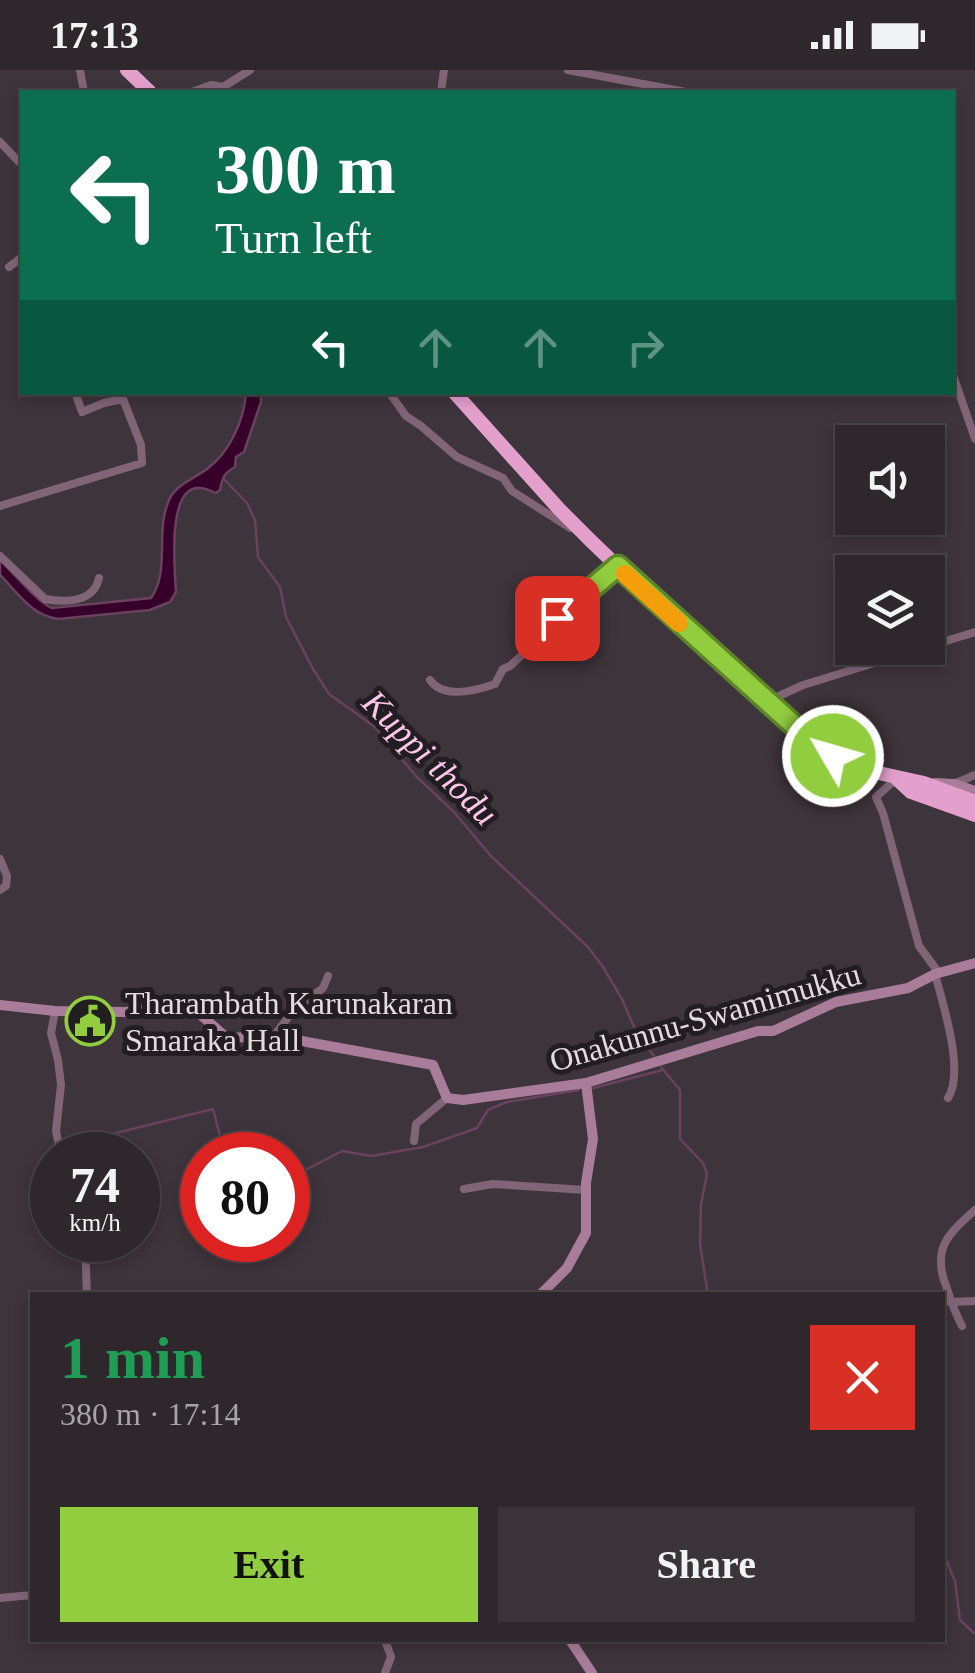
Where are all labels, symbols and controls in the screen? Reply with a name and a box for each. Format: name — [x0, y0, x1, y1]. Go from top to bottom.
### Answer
text: 17:13 — [50, 14, 139, 56]
icon: left — [50, 130, 180, 260]
text: 300 m — [215, 131, 396, 208]
text: Turn left — [215, 213, 372, 263]
icon: left — [303, 320, 358, 375]
icon: ahead — [408, 320, 463, 375]
icon: ahead — [513, 320, 568, 375]
icon: right — [618, 320, 673, 375]
map controls — [835, 425, 945, 665]
button: sound — [835, 425, 945, 535]
button: layers — [835, 555, 945, 665]
pin — [515, 576, 600, 661]
icon: arrive — [530, 591, 585, 646]
water label: Kuppi thodu — [354, 682, 505, 833]
position arrow — [781, 704, 885, 808]
street label: Onakunnu-Swamimukku — [545, 955, 865, 1079]
place label: Tharambath Karunakaran Smaraka Hall — [125, 985, 453, 1058]
public building icon: Tharambath Karunakaran Smaraka Hall — [64, 995, 116, 1047]
speed limit sign: 80 — [180, 1132, 310, 1262]
text: 74 — [70, 1157, 120, 1213]
text: km/h — [69, 1209, 121, 1236]
text: 1 min — [60, 1325, 205, 1391]
button: close — [810, 1325, 915, 1430]
text: 380 m · 17:14 — [60, 1396, 240, 1432]
button: Exit — [60, 1507, 478, 1622]
button: Share — [498, 1507, 915, 1622]

